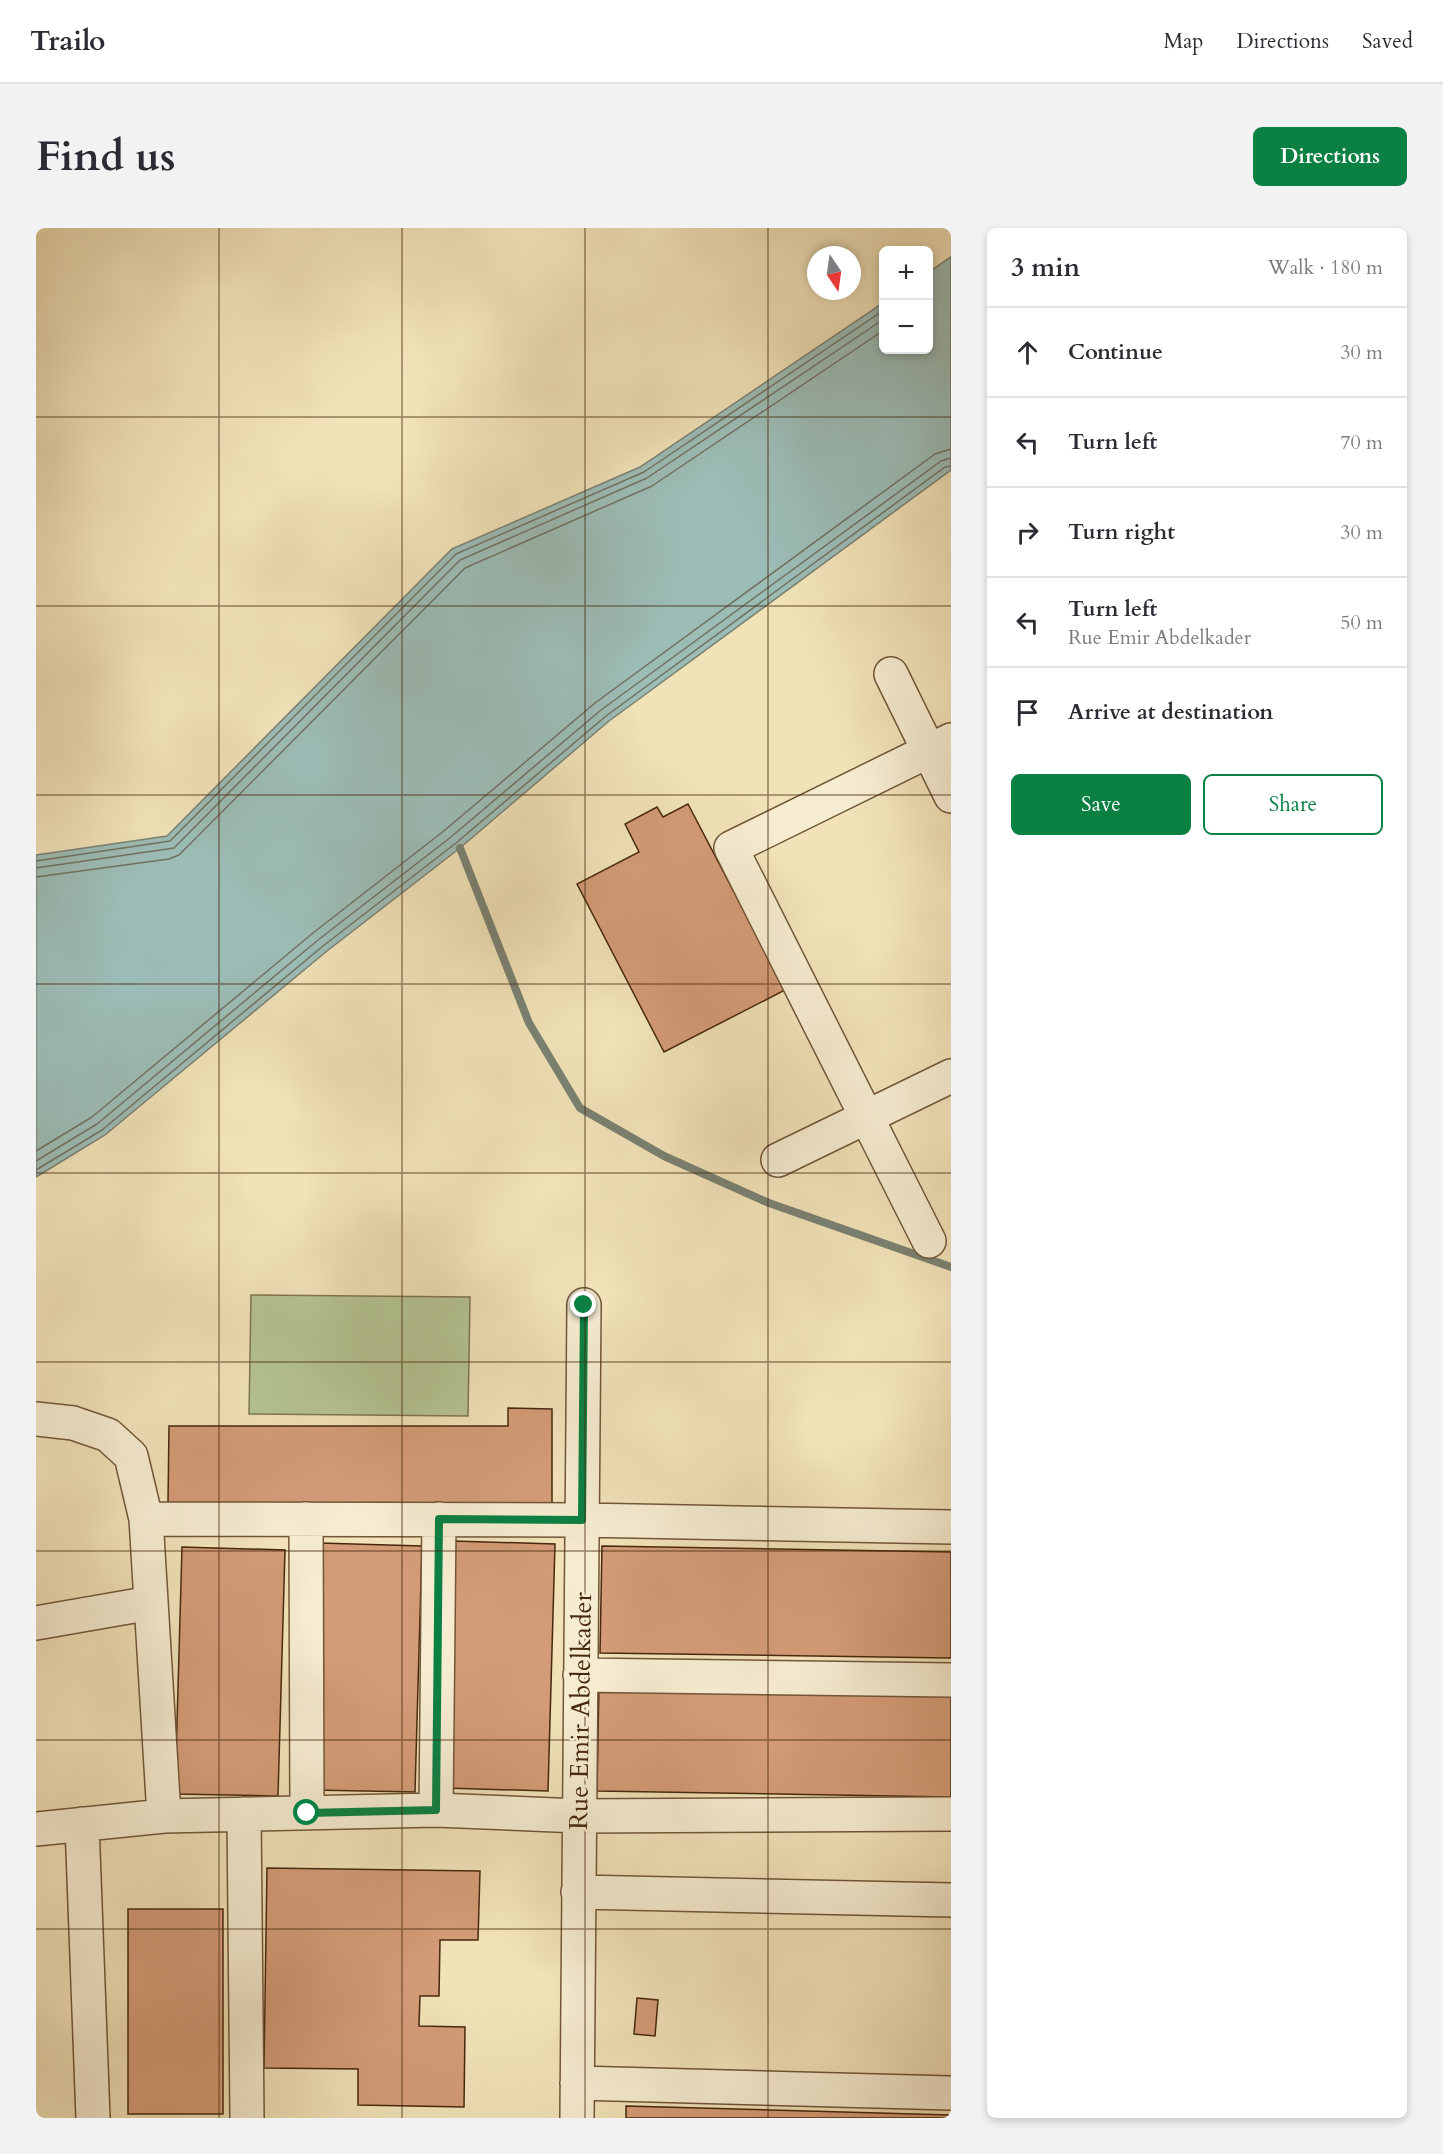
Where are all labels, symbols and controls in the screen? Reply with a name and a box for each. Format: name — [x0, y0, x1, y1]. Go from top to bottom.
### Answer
text: Trailo — [30, 22, 105, 60]
text: Map — [1163, 27, 1203, 56]
text: Directions — [1236, 27, 1329, 56]
text: Saved — [1362, 27, 1413, 56]
button: Directions — [1253, 127, 1407, 186]
text: Find us — [36, 128, 176, 185]
north arrow — [807, 246, 861, 300]
map controls — [879, 246, 933, 354]
button: + — [879, 246, 933, 300]
text: 3 min — [1011, 250, 1080, 285]
text: Walk · 180 m — [1268, 254, 1383, 281]
button: − — [879, 300, 933, 354]
icon: ahead — [1011, 336, 1044, 369]
text: Continue — [1068, 337, 1163, 367]
text: 30 m — [1340, 339, 1383, 366]
icon: left — [1011, 426, 1044, 459]
text: Turn left — [1068, 427, 1157, 457]
text: 70 m — [1340, 429, 1383, 456]
icon: right — [1011, 516, 1044, 549]
text: Turn right — [1068, 517, 1175, 547]
text: 30 m — [1340, 519, 1383, 546]
text: Turn left — [1068, 594, 1157, 624]
icon: left — [1011, 606, 1044, 639]
text: 50 m — [1340, 609, 1383, 636]
text: Rue Emir Abdelkader — [1068, 624, 1251, 651]
icon: arrive — [1011, 696, 1044, 729]
text: Arrive at destination — [1068, 697, 1273, 727]
button: Save — [1011, 774, 1191, 835]
button: Share — [1203, 774, 1383, 835]
route end — [570, 1291, 596, 1317]
street label: Rue Emir Abdelkader — [561, 1591, 600, 1830]
route start — [293, 1799, 319, 1825]

